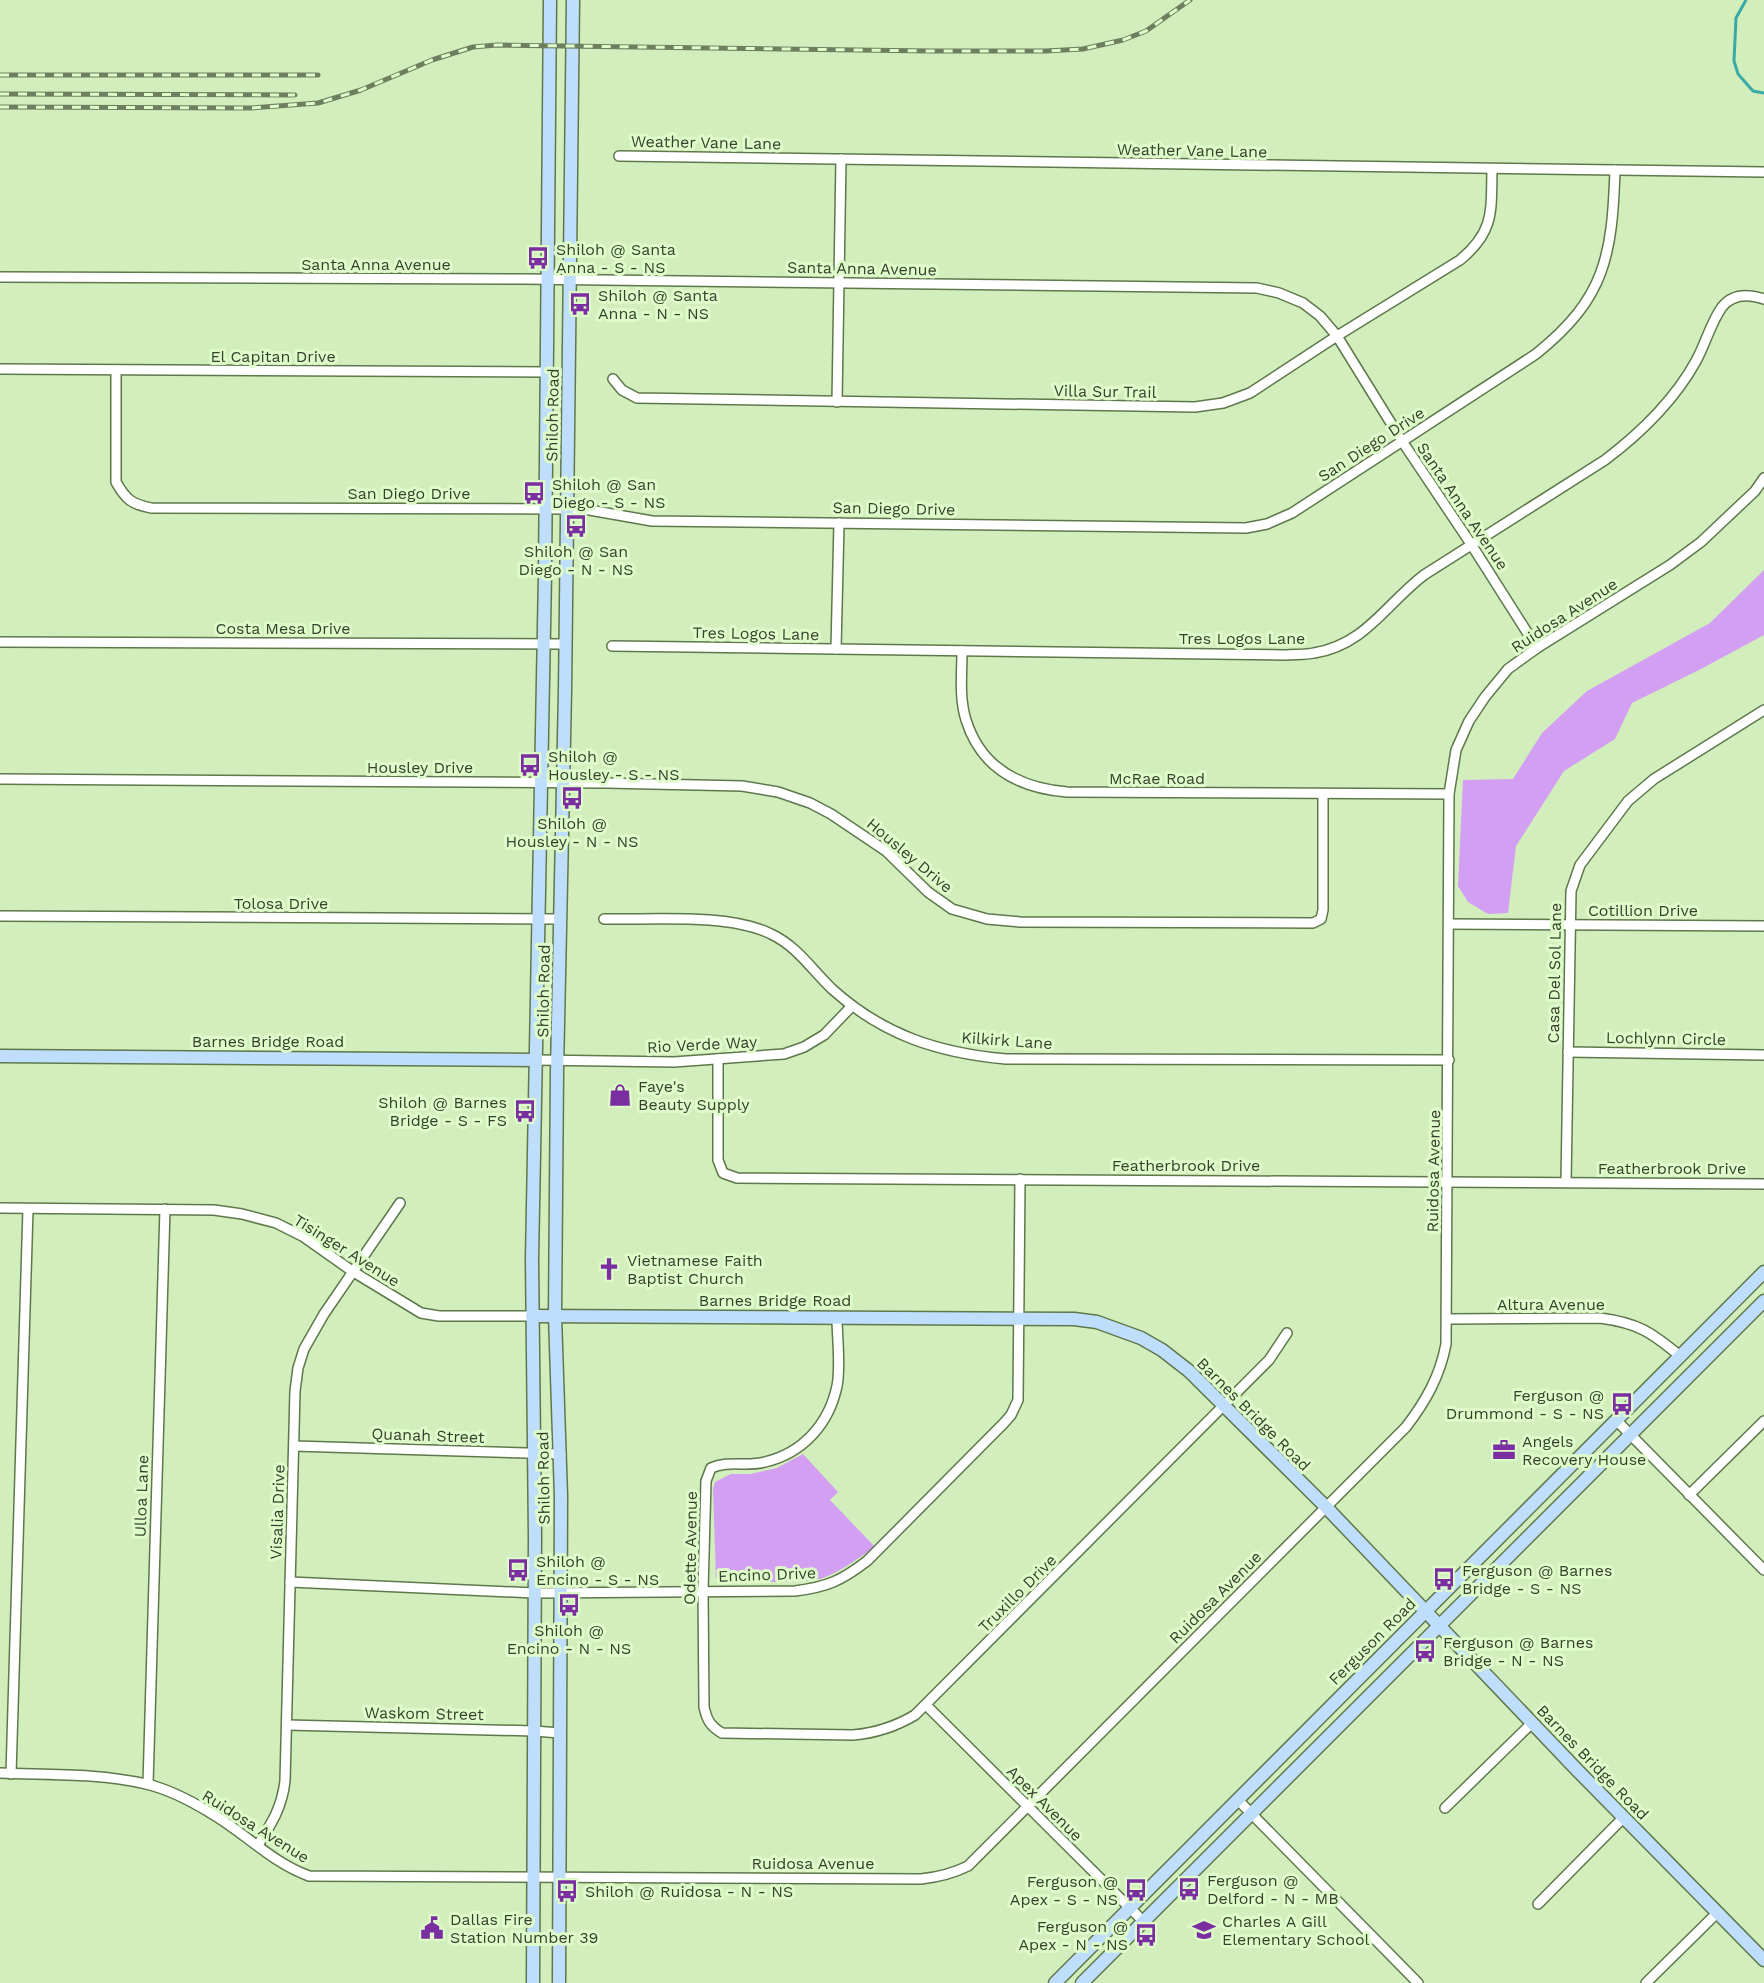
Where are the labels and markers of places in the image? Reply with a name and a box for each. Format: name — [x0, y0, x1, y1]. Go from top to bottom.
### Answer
place label: Shiloh @ Santa Anna - S - NS — [556, 240, 676, 277]
bus stop icon: Shiloh @ Santa Anna - S - NS — [525, 245, 551, 271]
place label: Shiloh @ Santa Anna - N - NS — [598, 286, 718, 323]
bus stop icon: Shiloh @ Santa Anna - N - NS — [567, 291, 593, 317]
place label: Shiloh @ San Diego - S - NS — [552, 475, 665, 512]
bus stop icon: Shiloh @ San Diego - S - NS — [521, 480, 547, 506]
bus stop icon: Shiloh @ San Diego - N - NS — [563, 513, 589, 539]
place label: Shiloh @ San Diego - N - NS — [519, 542, 633, 579]
place label: Shiloh @ Housley - S - NS — [548, 747, 680, 784]
bus stop icon: Shiloh @ Housley - S - NS — [517, 752, 543, 778]
bus stop icon: Shiloh @ Housley - N - NS — [559, 785, 585, 811]
place label: Shiloh @ Housley - N - NS — [505, 814, 639, 851]
place label: Faye's Beauty Supply — [638, 1077, 750, 1114]
shop icon: Faye's Beauty Supply — [607, 1082, 633, 1108]
place label: Shiloh @ Barnes Bridge - S - FS — [378, 1093, 507, 1130]
bus stop icon: Shiloh @ Barnes Bridge - S - FS — [512, 1098, 538, 1124]
place label: Vietnamese Faith Baptist Church — [627, 1251, 763, 1288]
church icon: Vietnamese Faith Baptist Church — [596, 1256, 622, 1282]
place label: Ferguson @ Drummond - S - NS — [1446, 1386, 1604, 1423]
bus stop icon: Ferguson @ Drummond - S - NS — [1609, 1391, 1635, 1417]
place label: Angels Recovery House — [1522, 1432, 1646, 1469]
office icon: Angels Recovery House — [1491, 1437, 1517, 1463]
place label: Shiloh @ Encino - S - NS — [536, 1552, 659, 1589]
bus stop icon: Shiloh @ Encino - S - NS — [505, 1557, 531, 1583]
place label: Ferguson @ Barnes Bridge - S - NS — [1462, 1561, 1612, 1598]
bus stop icon: Ferguson @ Barnes Bridge - S - NS — [1431, 1566, 1457, 1592]
bus stop icon: Shiloh @ Encino - N - NS — [556, 1592, 582, 1618]
place label: Shiloh @ Encino - N - NS — [507, 1621, 631, 1658]
place label: Ferguson @ Barnes Bridge - N - NS — [1443, 1633, 1593, 1670]
bus stop icon: Ferguson @ Barnes Bridge - N - NS — [1412, 1638, 1438, 1664]
place label: Ferguson @ Delford - N - MB — [1207, 1871, 1339, 1908]
place label: Ferguson @ Apex - S - NS — [1010, 1872, 1118, 1909]
bus stop icon: Ferguson @ Delford - N - MB — [1176, 1876, 1202, 1902]
bus stop icon: Ferguson @ Apex - S - NS — [1123, 1877, 1149, 1903]
bus stop icon: Shiloh @ Ruidosa - N - NS — [554, 1878, 580, 1904]
place label: Shiloh @ Ruidosa - N - NS — [585, 1882, 793, 1901]
place label: Dallas Fire Station Number 39 — [450, 1910, 598, 1947]
place label: Charles A Gill Elementary School — [1222, 1912, 1370, 1949]
public building icon: Dallas Fire Station Number 39 — [419, 1915, 445, 1941]
place label: Ferguson @ Apex - N - NS — [1018, 1917, 1128, 1954]
school or university icon: Charles A Gill Elementary School — [1191, 1917, 1217, 1943]
bus stop icon: Ferguson @ Apex - N - NS — [1133, 1922, 1159, 1948]

